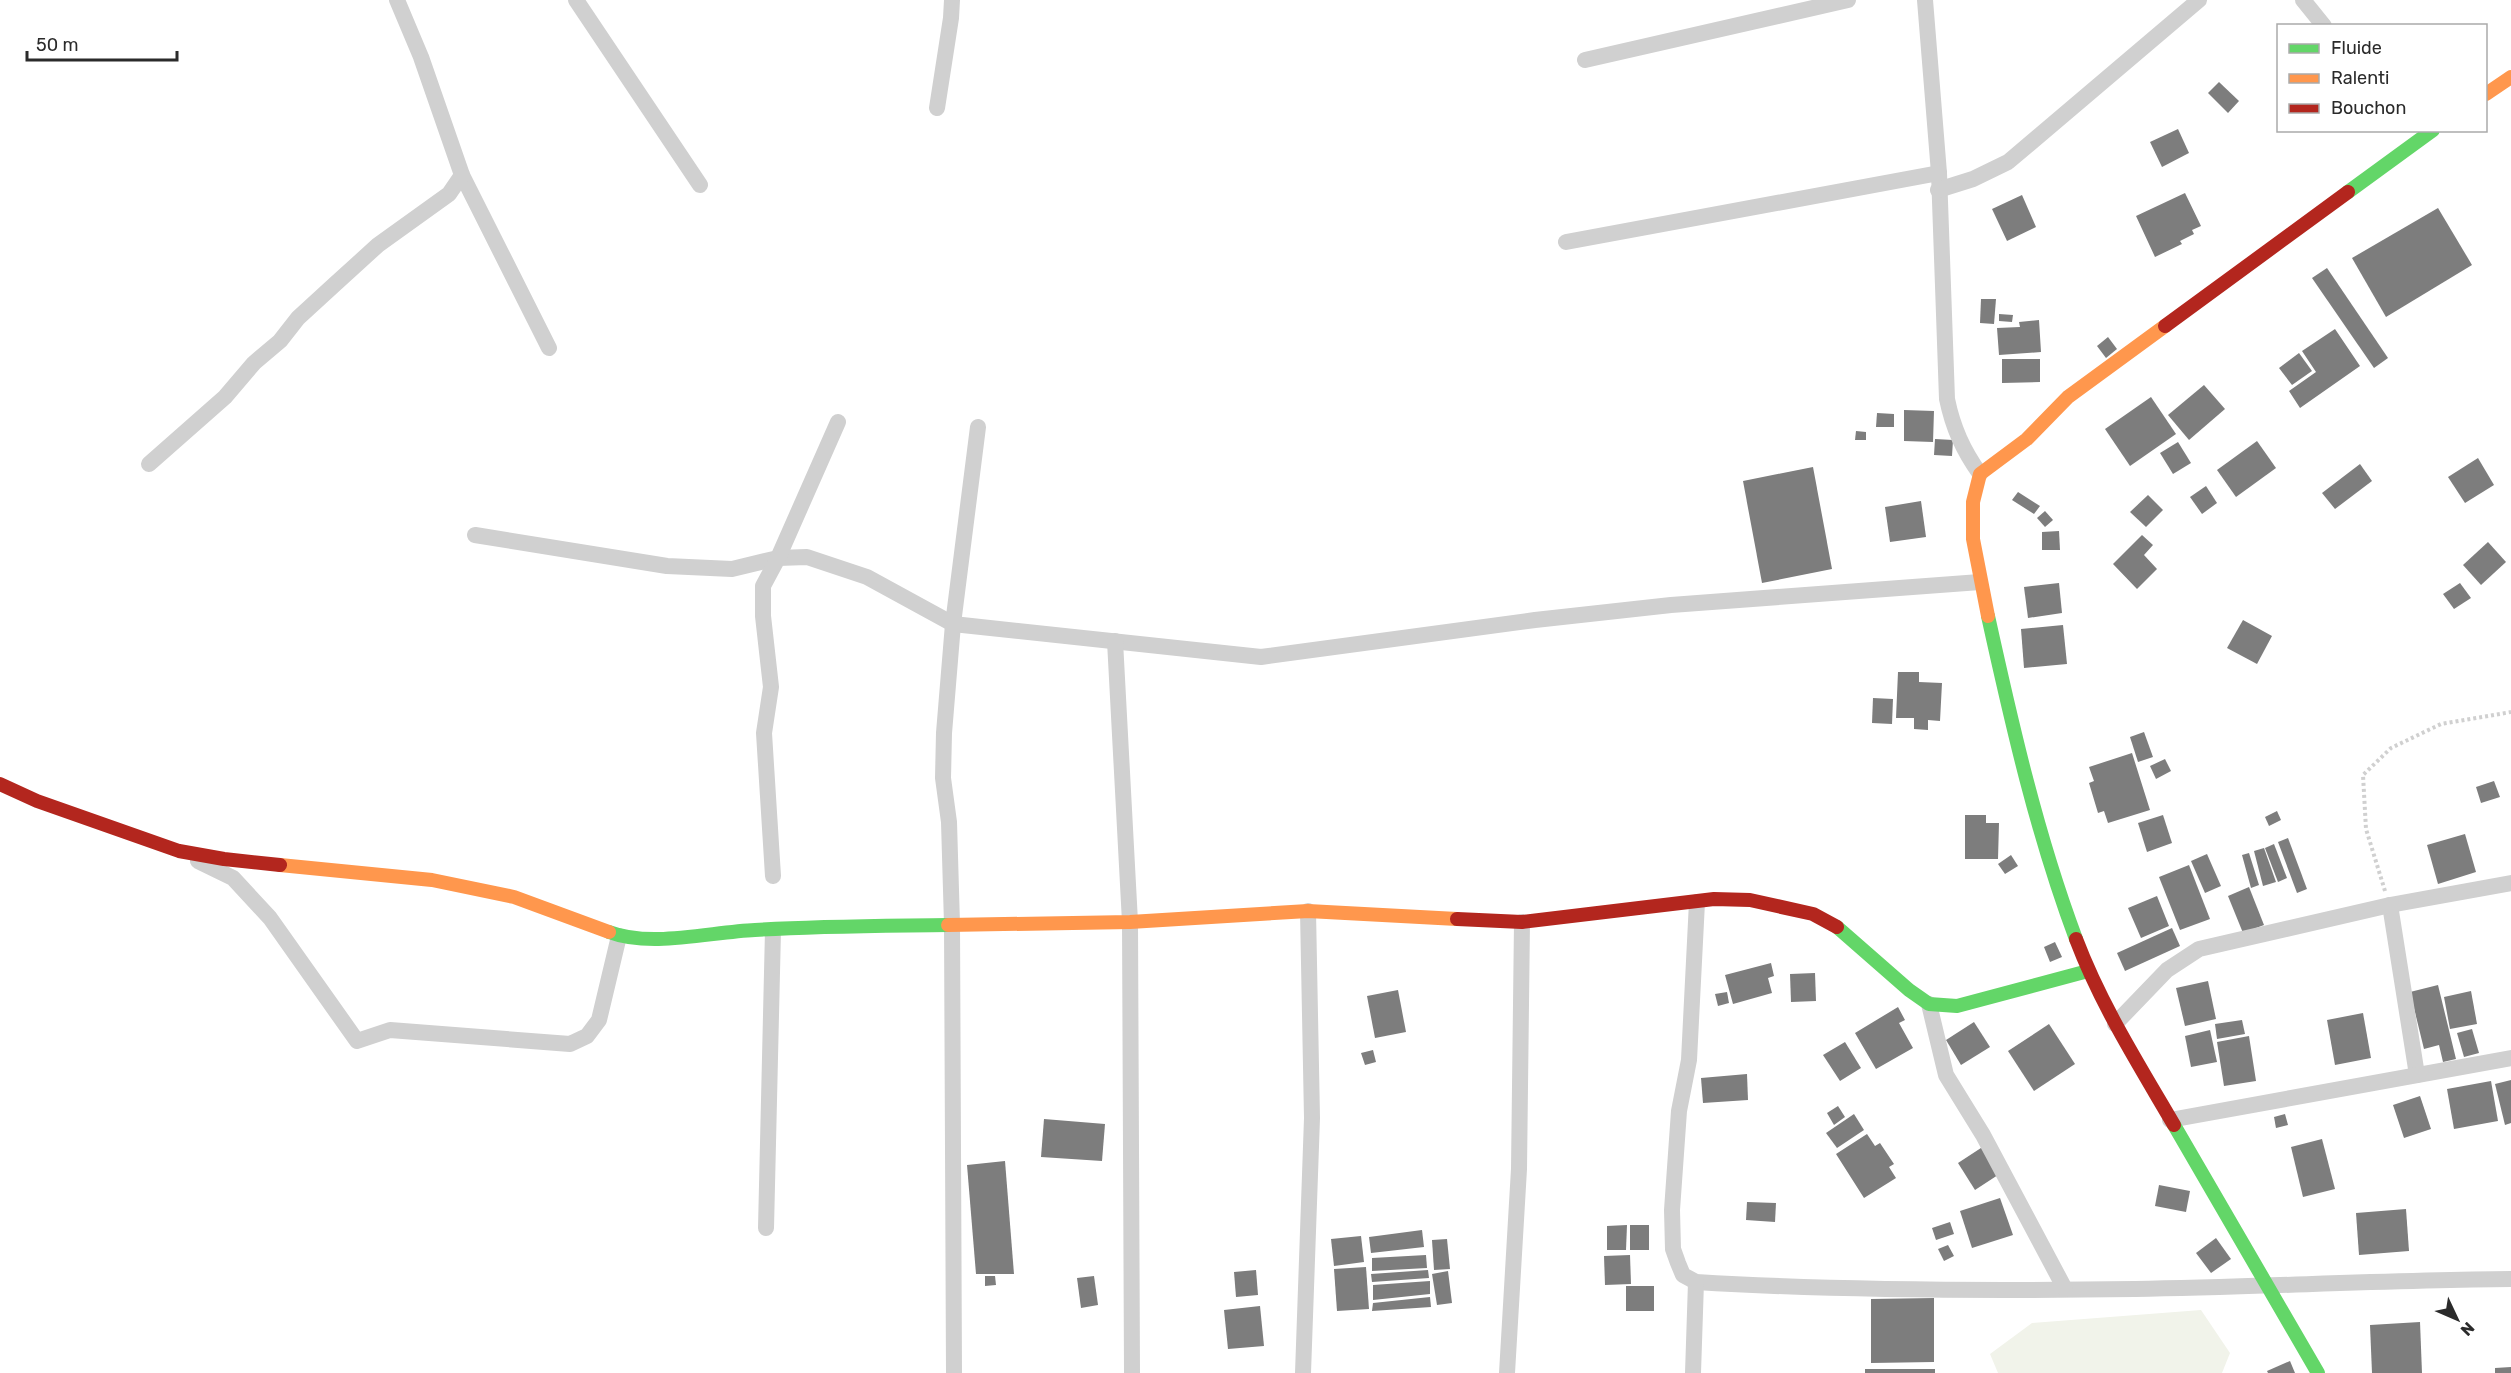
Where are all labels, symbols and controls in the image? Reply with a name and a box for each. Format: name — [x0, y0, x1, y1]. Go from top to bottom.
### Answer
scale bar — [27, 24, 177, 62]
legend — [2277, 24, 2487, 132]
text: 50 m — [36, 34, 79, 56]
text: Fluide — [2331, 37, 2382, 59]
text: Ralenti — [2331, 67, 2389, 89]
text: Bouchon — [2331, 97, 2406, 119]
north arrow — [2427, 1289, 2487, 1349]
text: N — [2457, 1318, 2478, 1340]

